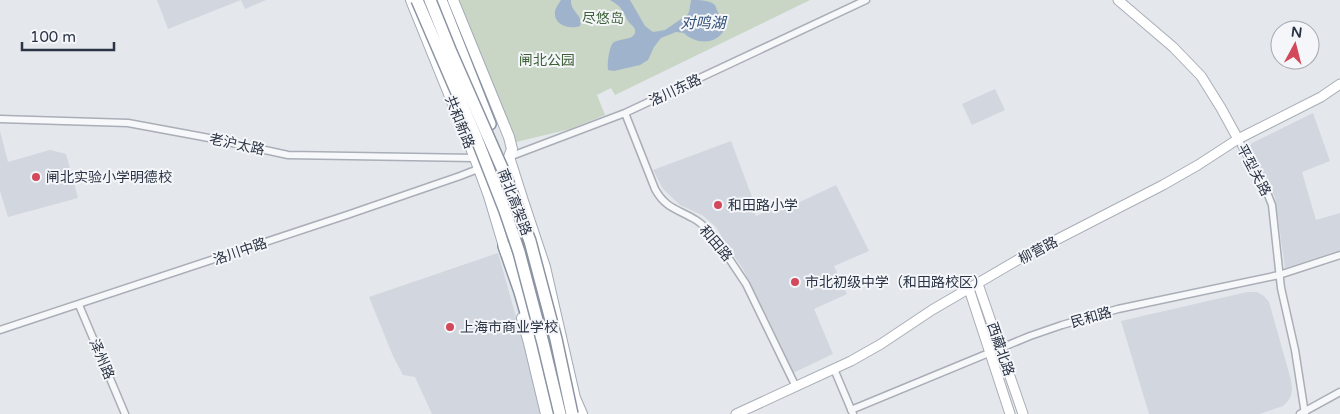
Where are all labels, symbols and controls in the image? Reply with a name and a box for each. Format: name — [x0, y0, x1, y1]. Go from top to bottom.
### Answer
park label: 尽悠岛 — [582, 10, 624, 27]
water label: 对鸣湖 — [680, 14, 727, 32]
scale bar — [22, 20, 115, 52]
north arrow — [1270, 20, 1320, 70]
text: N — [1290, 23, 1303, 42]
text: 100 m — [30, 28, 76, 46]
park label: 闸北公园 — [519, 52, 575, 69]
street label: 洛川东路 — [646, 71, 704, 110]
street label: 共和新路 — [441, 93, 478, 151]
street label: 老沪太路 — [208, 130, 266, 159]
street label: 平型关路 — [1233, 142, 1274, 199]
street label: 南北高架路 — [494, 166, 535, 238]
place label: 闸北实验小学明德校 — [46, 169, 172, 186]
marker: 闸北实验小学明德校 — [30, 171, 42, 183]
place label: 和田路小学 — [728, 197, 798, 214]
marker: 和田路小学 — [712, 199, 724, 211]
street label: 和田路 — [696, 222, 736, 265]
street label: 柳营路 — [1016, 233, 1061, 268]
street label: 洛川中路 — [211, 234, 269, 269]
place label: 市北初级中学（和田路校区） — [805, 274, 987, 291]
marker: 市北初级中学（和田路校区） — [789, 276, 801, 288]
street label: 民和路 — [1069, 304, 1114, 331]
place label: 上海市商业学校 — [460, 319, 558, 336]
street label: 西藏北路 — [983, 320, 1018, 378]
marker: 上海市商业学校 — [444, 321, 456, 333]
street label: 泽州路 — [86, 337, 118, 382]

